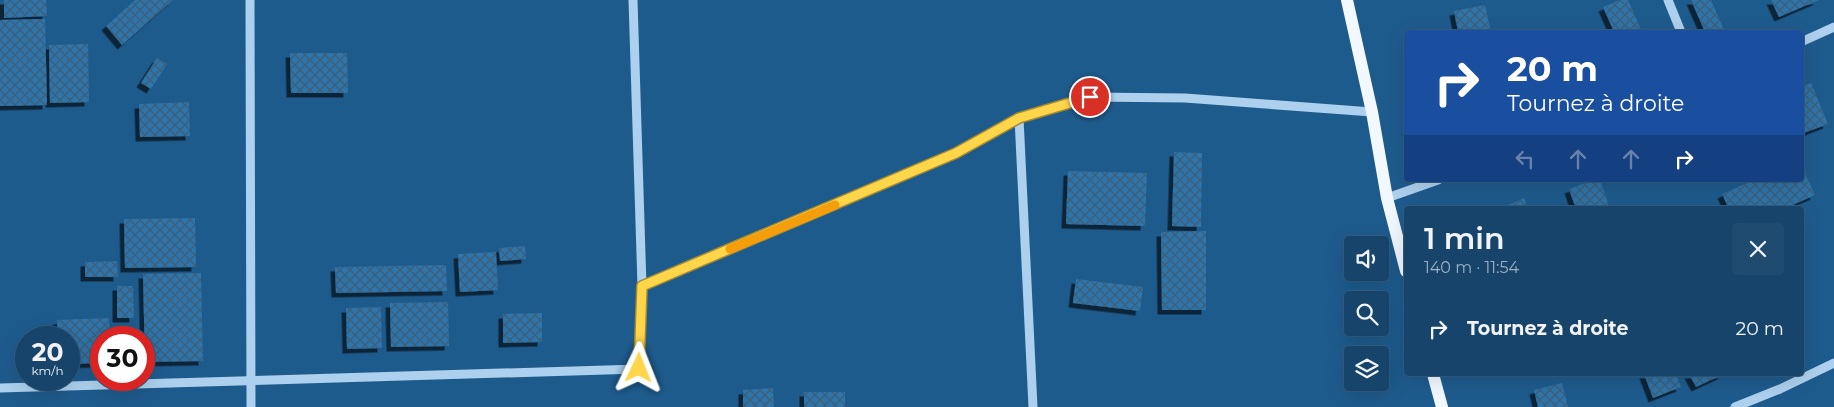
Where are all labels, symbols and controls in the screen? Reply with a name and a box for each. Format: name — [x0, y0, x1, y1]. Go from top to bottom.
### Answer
text: 20 m — [1507, 47, 1598, 90]
icon: right — [1424, 50, 1489, 115]
pin — [1069, 76, 1111, 118]
icon: arrive — [1076, 83, 1104, 111]
text: Tournez à droite — [1507, 90, 1684, 117]
icon: left — [1511, 145, 1539, 173]
icon: ahead — [1564, 145, 1592, 173]
icon: ahead — [1617, 145, 1645, 173]
icon: right — [1670, 145, 1698, 173]
text: 1 min — [1424, 220, 1505, 257]
button: close — [1732, 223, 1784, 275]
map controls — [1344, 236, 1389, 391]
button: sound — [1344, 236, 1389, 281]
text: 140 m · 11:54 — [1424, 258, 1519, 277]
button: search — [1344, 291, 1389, 336]
icon: right — [1424, 315, 1452, 343]
text: Tournez à droite — [1467, 317, 1628, 340]
text: 20 m — [1736, 317, 1784, 340]
speed limit sign: 30 — [90, 326, 155, 391]
text: 20 — [32, 337, 63, 367]
position arrow — [612, 341, 664, 393]
button: layers — [1344, 346, 1389, 391]
text: km/h — [31, 363, 64, 378]

